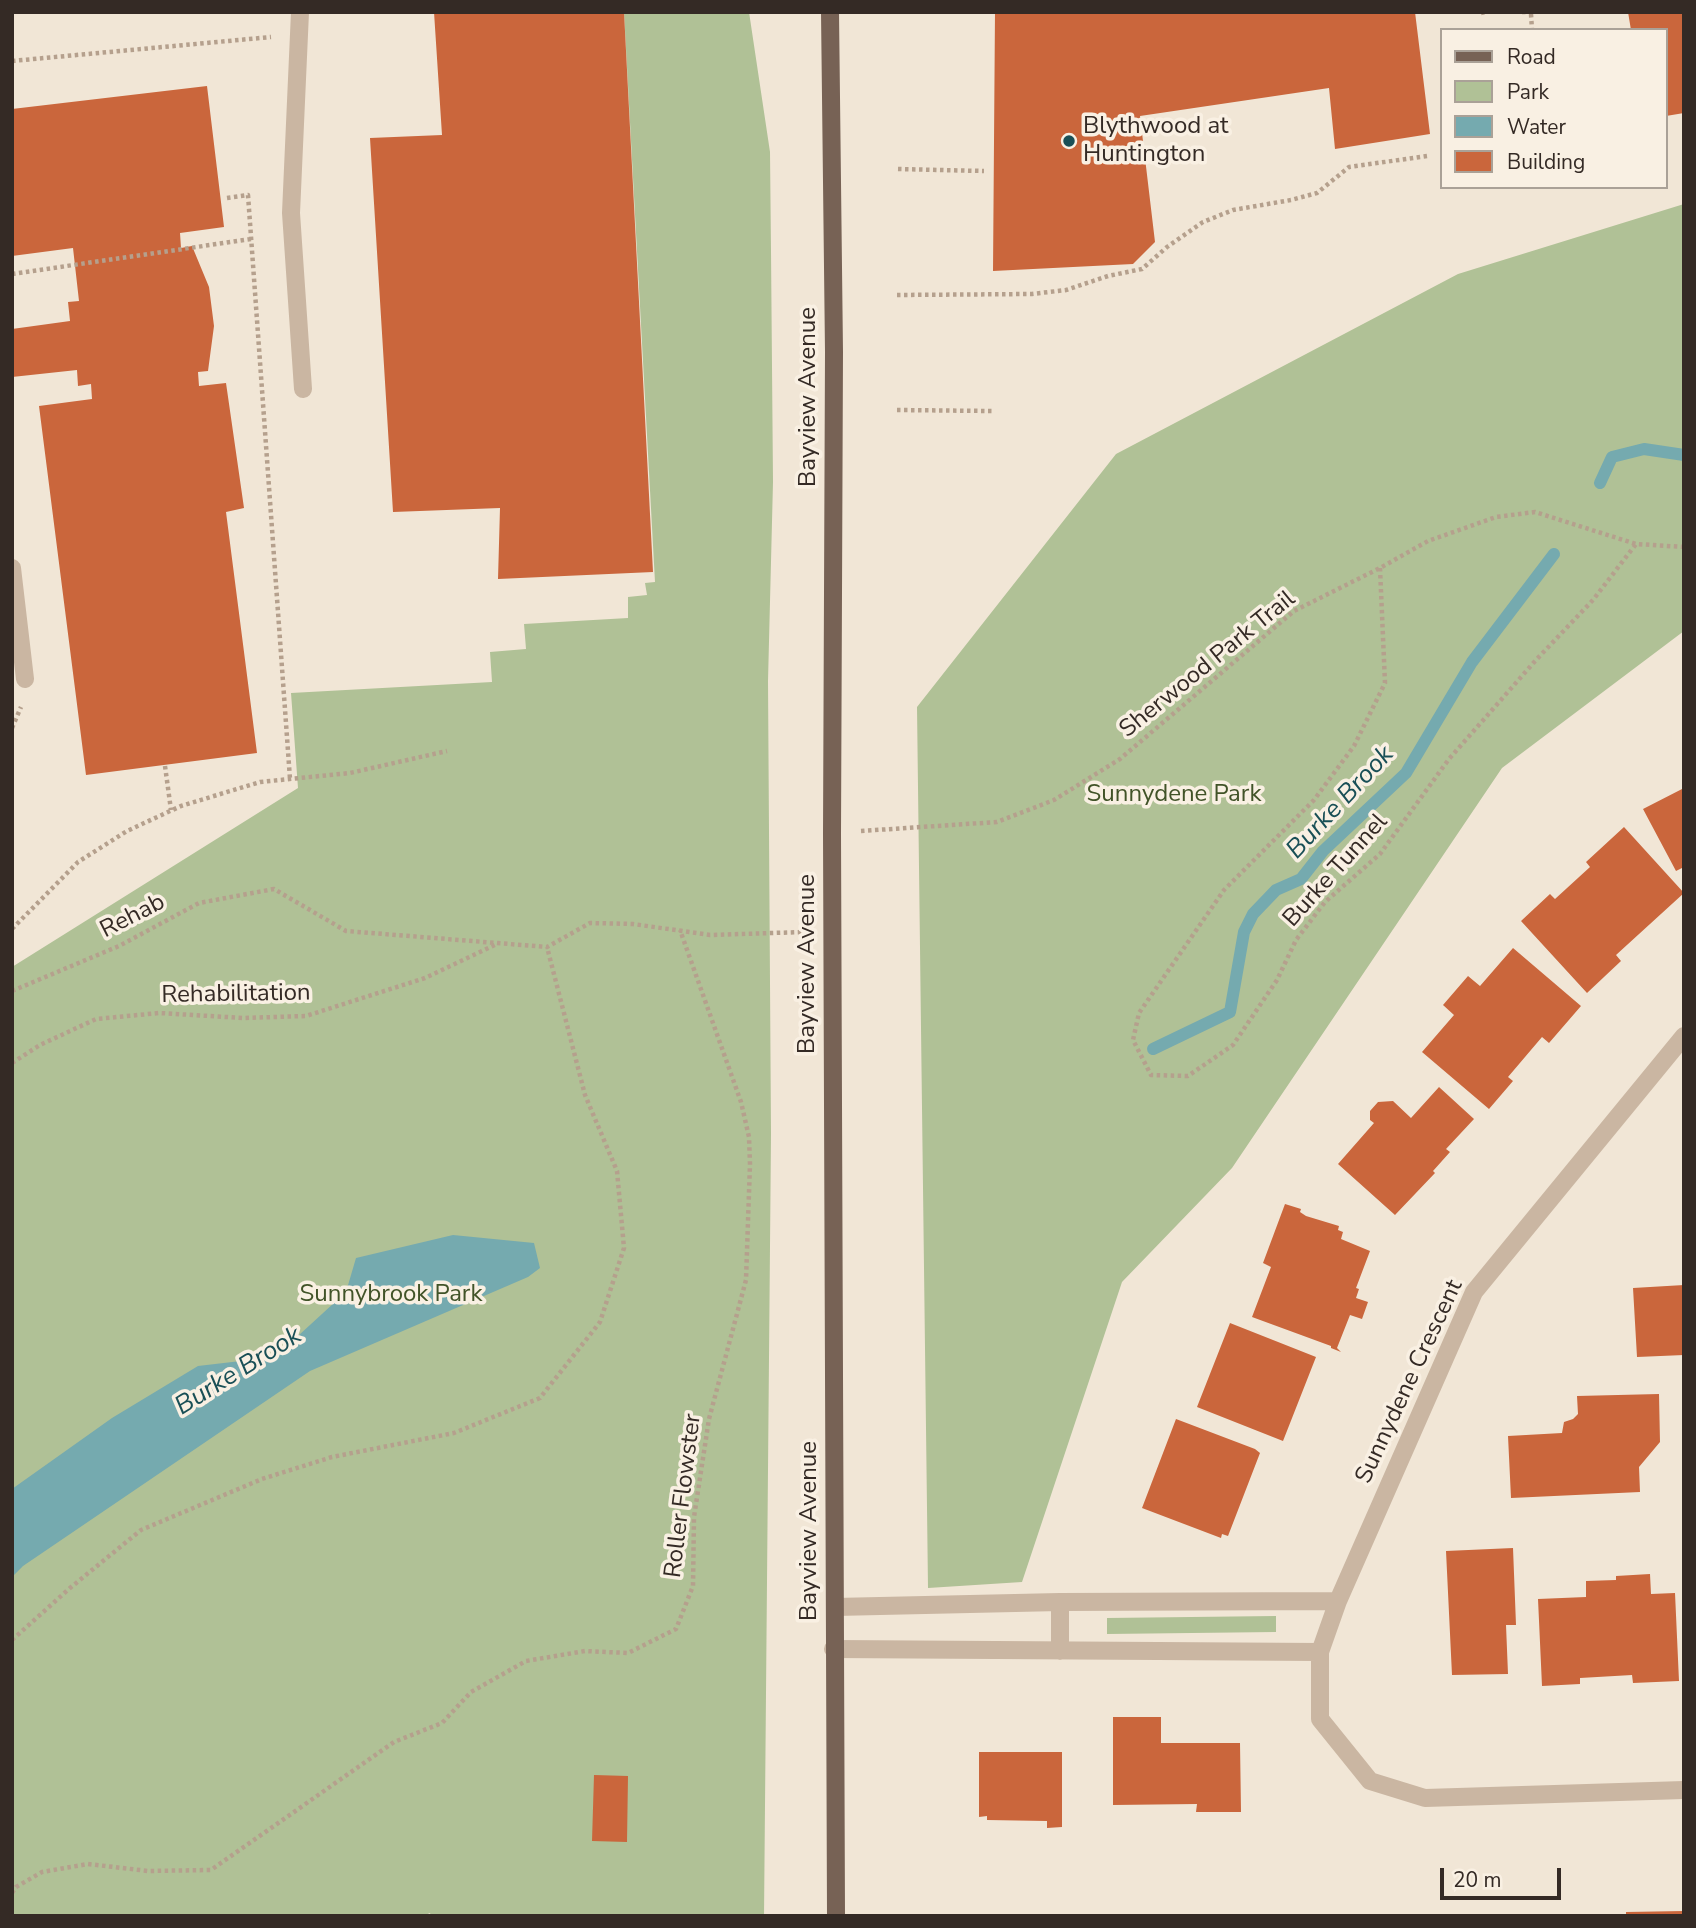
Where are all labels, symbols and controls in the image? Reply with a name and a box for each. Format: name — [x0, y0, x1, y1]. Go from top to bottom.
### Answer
legend — [1440, 28, 1668, 189]
text: Road — [1507, 43, 1556, 71]
text: Park — [1507, 78, 1549, 106]
place label: Blythwood at Huntington — [1083, 113, 1229, 169]
text: Water — [1507, 113, 1566, 141]
marker: Blythwood at Huntington — [1061, 133, 1077, 149]
text: Building — [1507, 148, 1585, 176]
street label: Bayview Avenue — [795, 307, 823, 487]
street label: Sherwood Park Trail — [1114, 585, 1302, 745]
water label: Burke Brook — [1281, 740, 1401, 866]
park label: Sunnydene Park — [1087, 781, 1261, 809]
street label: Burke Tunnel — [1278, 809, 1394, 933]
street label: Bayview Avenue — [794, 874, 822, 1054]
street label: Rehab — [96, 889, 170, 945]
street label: Rehabilitation — [161, 979, 311, 1011]
street label: Sunnydene Crescent — [1350, 1276, 1470, 1488]
park label: Sunnybrook Park — [300, 1281, 482, 1309]
water label: Burke Brook — [170, 1321, 308, 1423]
street label: Roller Flowster — [660, 1412, 708, 1580]
street label: Bayview Avenue — [796, 1441, 824, 1621]
scale bar — [1444, 1854, 1565, 1898]
text: 20 m — [1453, 1866, 1502, 1894]

